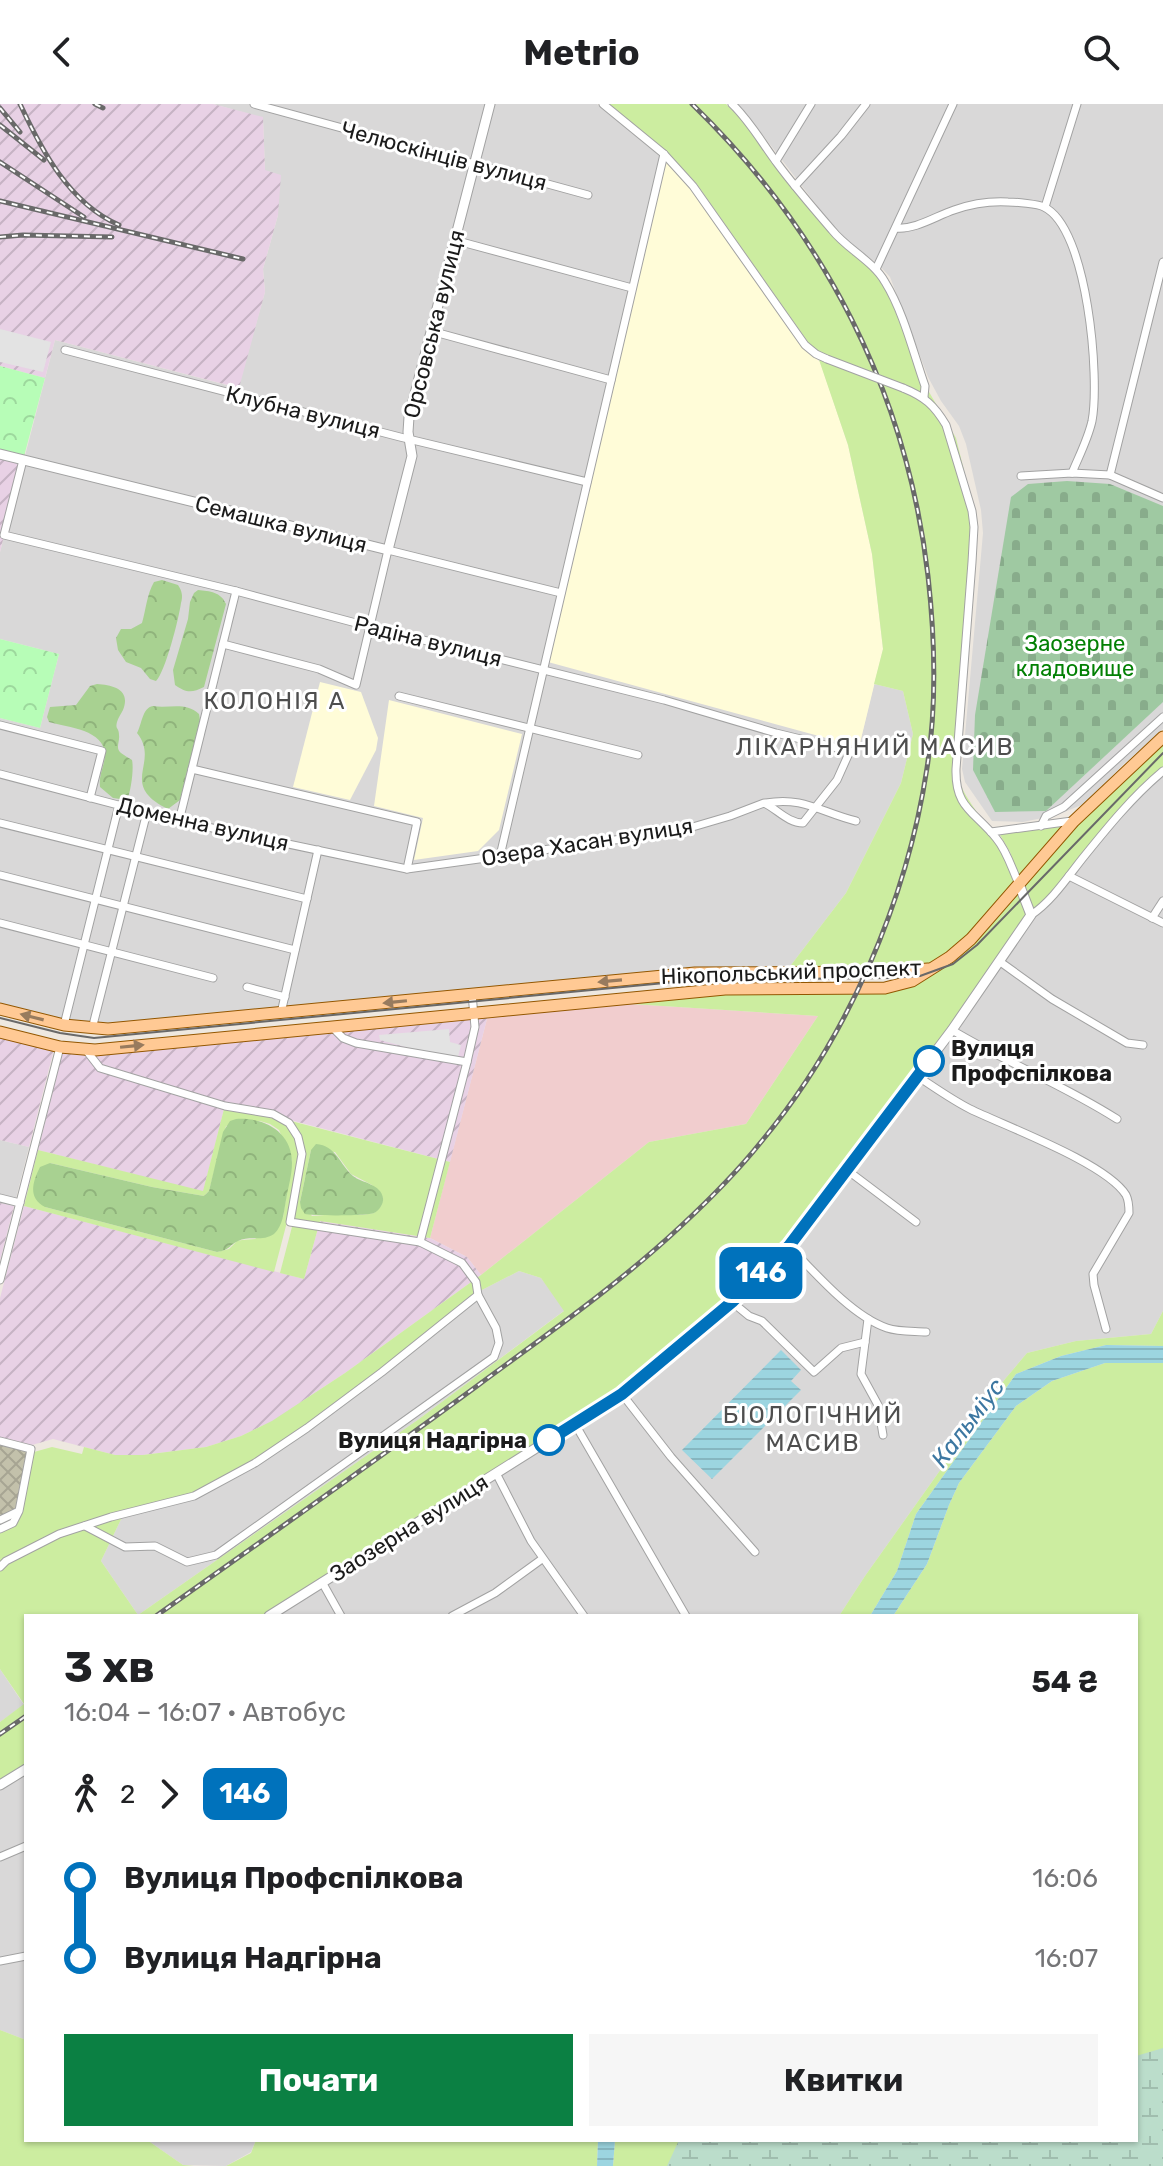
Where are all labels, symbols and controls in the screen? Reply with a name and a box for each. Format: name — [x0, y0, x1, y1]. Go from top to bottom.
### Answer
icon: back — [40, 30, 84, 74]
icon: search — [1079, 30, 1123, 74]
text: Metrio — [523, 31, 640, 74]
street label: Челюскінців вулиця — [338, 116, 550, 196]
street label: Орсовська вулиця — [398, 227, 470, 421]
street label: Клубна вулиця — [223, 380, 383, 444]
street label: Семашка вулиця — [192, 490, 370, 558]
street label: Радіна вулиця — [351, 610, 505, 672]
park label: Заозерне кладовище — [1016, 630, 1134, 682]
district label: КОЛОНІЯ А — [203, 687, 347, 715]
district label: ЛІКАРНЯНИЙ МАСИВ — [736, 733, 1014, 761]
street label: Доменна вулиця — [115, 791, 291, 857]
street label: Озера Хасан вулиця — [479, 812, 695, 872]
street label: Нікопольський проспект — [660, 954, 922, 990]
one-way arrow — [597, 974, 622, 987]
one-way arrow — [382, 995, 407, 1008]
one-way arrow — [19, 1011, 44, 1023]
place label: Вулиця Профспілкова — [951, 1035, 1112, 1087]
one-way arrow — [120, 1040, 145, 1053]
marker: Вулиця Профспілкова — [914, 1046, 944, 1076]
line badge: 146 — [715, 1247, 807, 1299]
text: 146 — [735, 1256, 787, 1289]
water label: Кальміус — [926, 1373, 1010, 1473]
district label: БІОЛОГІЧНИЙ МАСИВ — [723, 1401, 903, 1457]
marker: Вулиця Надгірна — [534, 1425, 564, 1455]
place label: Вулиця Надгірна — [338, 1427, 527, 1454]
street label: Заозерна вулиця — [325, 1468, 493, 1588]
text: 3 хв — [64, 1641, 155, 1693]
text: 54 ₴ — [1031, 1664, 1098, 1700]
text: 16:04 – 16:07 · Автобус — [64, 1697, 346, 1728]
icon: walk — [64, 1772, 108, 1816]
icon: forward — [147, 1772, 191, 1816]
text: 146 — [219, 1777, 271, 1810]
text: 2 — [120, 1779, 135, 1810]
text: Вулиця Профспілкова — [124, 1860, 463, 1896]
text: 16:06 — [1032, 1863, 1098, 1894]
text: Вулиця Надгірна — [124, 1940, 382, 1976]
text: 16:07 — [1035, 1943, 1098, 1974]
button: Почати — [64, 2034, 573, 2126]
button: Квитки — [589, 2034, 1098, 2126]

